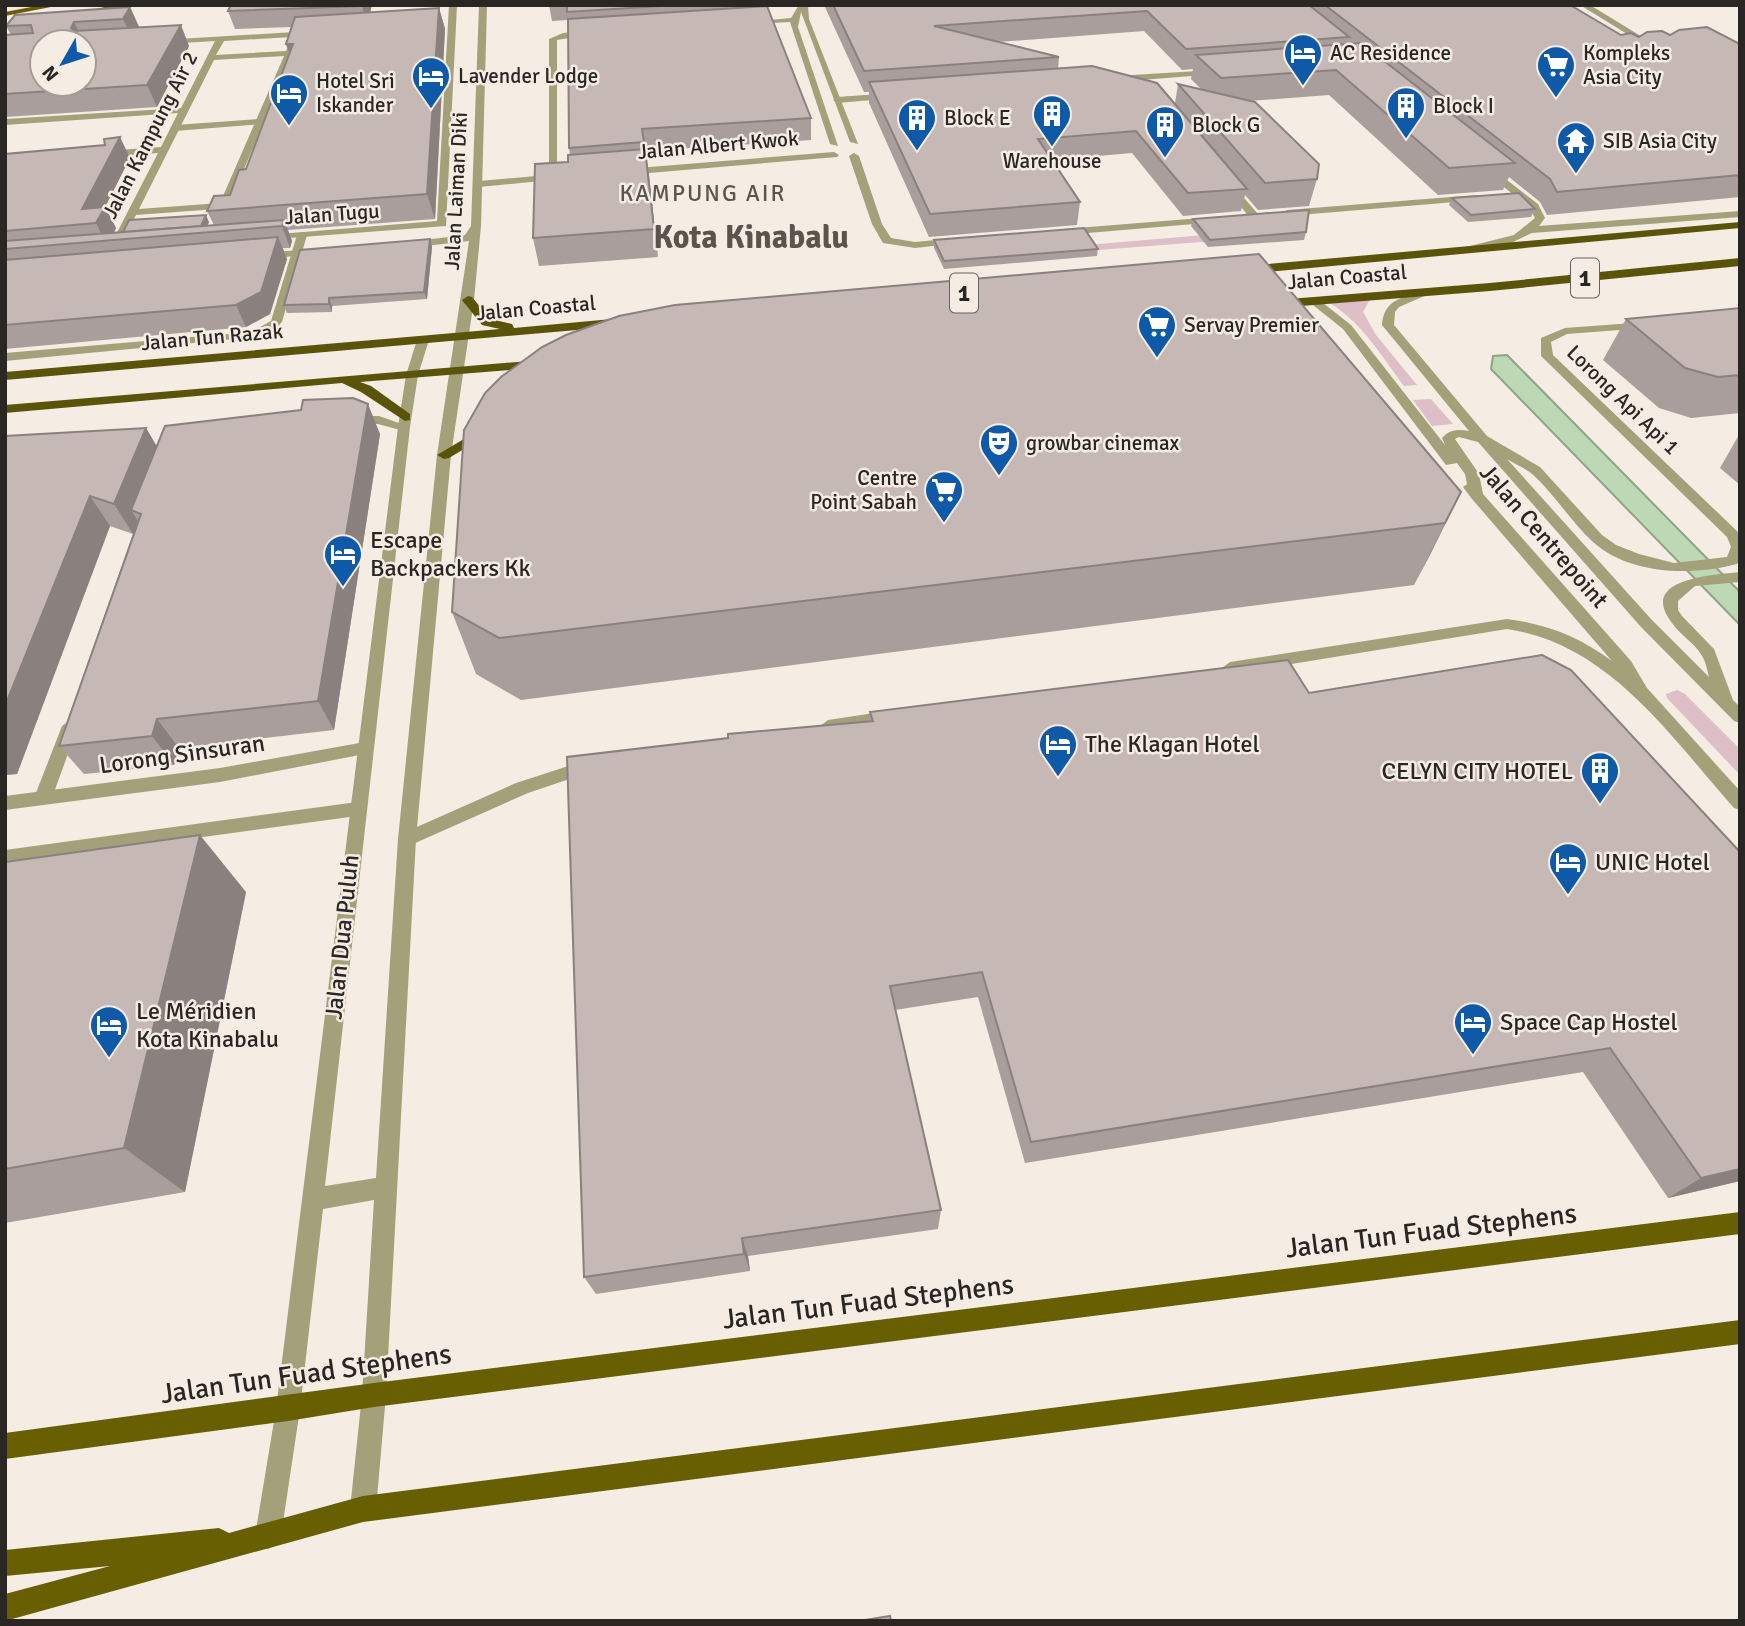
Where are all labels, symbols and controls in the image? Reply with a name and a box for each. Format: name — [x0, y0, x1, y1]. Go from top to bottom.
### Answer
north arrow — [28, 28, 98, 98]
hotel icon: AC Residence — [1282, 32, 1324, 87]
place label: AC Residence — [1330, 40, 1451, 66]
place label: Kompleks Asia City — [1583, 40, 1670, 90]
supermarket icon: Kompleks Asia City — [1535, 44, 1577, 99]
street label: Jalan Kampung Air 2 — [97, 47, 203, 223]
hotel icon: Lavender Lodge — [410, 55, 452, 110]
text: N — [37, 60, 64, 86]
place label: Lavender Lodge — [458, 63, 598, 89]
place label: Hotel Sri Iskander — [316, 68, 395, 118]
hotel icon: Hotel Sri Iskander — [268, 72, 310, 127]
building icon: Block I — [1385, 85, 1427, 140]
building icon: Warehouse — [1031, 93, 1073, 148]
place label: Block I — [1433, 93, 1494, 119]
building icon: Block E — [896, 97, 938, 152]
building icon: Block G — [1144, 104, 1186, 159]
place label: Block E — [944, 105, 1011, 131]
street label: Jalan Laiman Diki — [439, 111, 473, 271]
place label: Block G — [1192, 112, 1260, 138]
temple icon: SIB Asia City — [1555, 120, 1597, 175]
street label: Jalan Albert Kwok — [637, 125, 800, 165]
place label: SIB Asia City — [1603, 128, 1717, 154]
place label: Warehouse — [1002, 148, 1102, 174]
district label: KAMPUNG AIR — [620, 179, 786, 208]
street label: Jalan Tugu — [284, 198, 380, 230]
district label: Kota Kinabalu — [653, 218, 849, 257]
road number: 1 — [1571, 258, 1599, 298]
street label: Jalan Coastal — [1286, 259, 1408, 295]
road number: 1 — [950, 274, 978, 312]
street label: Jalan Coastal — [475, 290, 597, 326]
supermarket icon: Servay Premier — [1136, 304, 1178, 359]
place label: Servay Premier — [1184, 312, 1319, 338]
street label: Jalan Tun Razak — [140, 318, 284, 356]
street label: Lorong Api Api 1 — [1561, 340, 1685, 460]
theatre icon: growbar cinemax — [978, 422, 1020, 477]
place label: growbar cinemax — [1026, 430, 1180, 456]
street label: Jalan Centrepoint — [1473, 458, 1615, 614]
place label: Centre Point Sabah — [810, 465, 917, 515]
supermarket icon: Centre Point Sabah — [923, 469, 965, 524]
place label: Escape Backpackers Kk — [370, 525, 531, 583]
hotel icon: Escape Backpackers Kk — [322, 533, 364, 588]
hotel icon: The Klagan Hotel — [1037, 723, 1079, 778]
street label: Lorong Sinsuran — [97, 728, 267, 780]
place label: The Klagan Hotel — [1085, 729, 1260, 759]
building icon: CELYN CITY HOTEL — [1579, 750, 1621, 805]
place label: CELYN CITY HOTEL — [1381, 756, 1573, 786]
hotel icon: UNIC Hotel — [1547, 841, 1589, 896]
place label: UNIC Hotel — [1595, 847, 1710, 877]
street label: Jalan Dua Puluh — [318, 853, 366, 1021]
place label: Le Méridien Kota Kinabalu — [136, 996, 279, 1054]
hotel icon: Space Cap Hostel — [1452, 1001, 1494, 1056]
hotel icon: Le Méridien Kota Kinabalu — [88, 1004, 130, 1059]
place label: Space Cap Hostel — [1500, 1007, 1678, 1037]
street label: Jalan Tun Fuad Stephens — [1283, 1196, 1579, 1266]
street label: Jalan Tun Fuad Stephens — [720, 1267, 1016, 1337]
street label: Jalan Tun Fuad Stephens — [158, 1337, 454, 1411]

